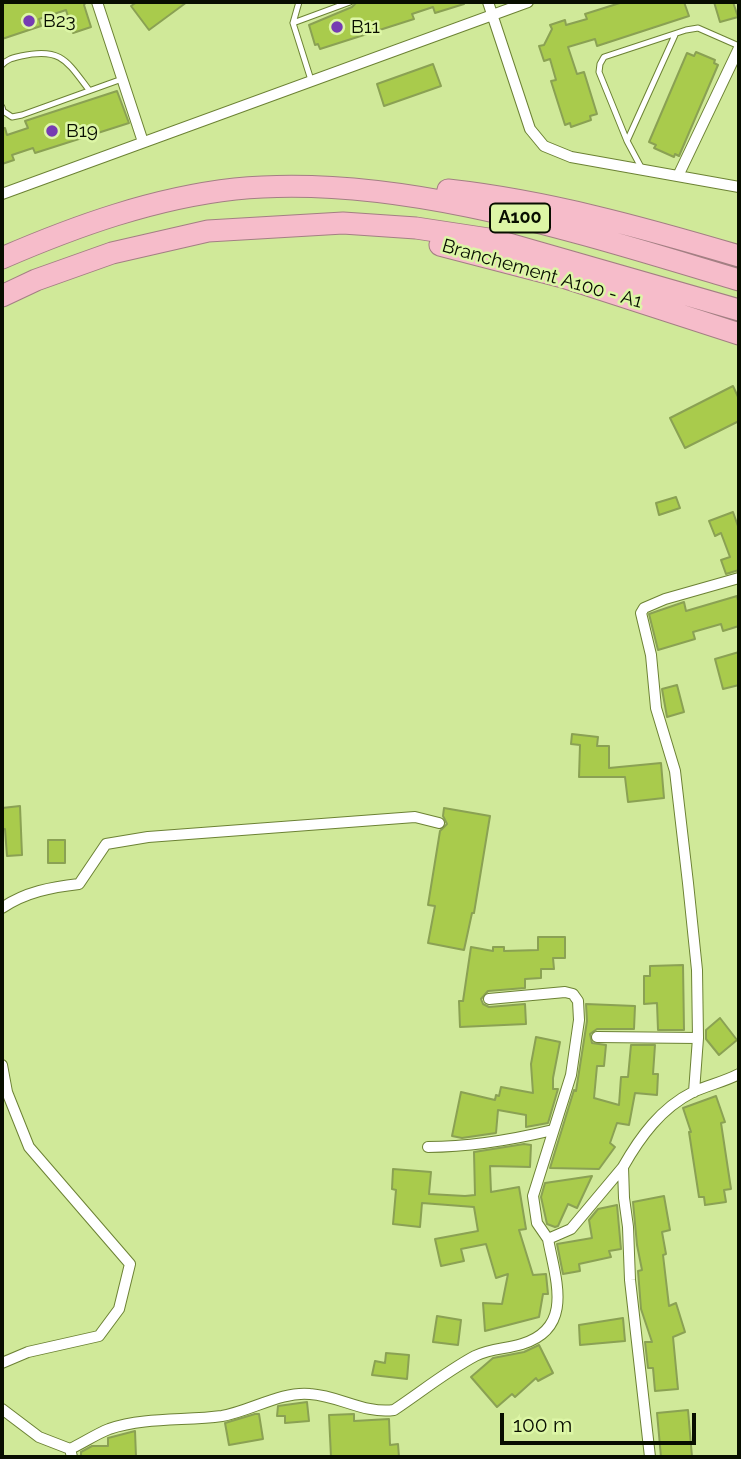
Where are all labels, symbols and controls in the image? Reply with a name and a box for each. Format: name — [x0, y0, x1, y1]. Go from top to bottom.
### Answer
place label: B23 — [43, 10, 76, 32]
marker: B23 — [21, 13, 37, 29]
place label: B11 — [351, 16, 380, 38]
marker: B11 — [329, 19, 345, 35]
place label: B19 — [66, 120, 98, 142]
marker: B19 — [44, 123, 60, 139]
road number: A100 — [490, 204, 550, 232]
street label: Branchement A100 - A1 — [439, 234, 645, 314]
scale bar — [503, 1400, 699, 1444]
text: 100 m — [513, 1412, 572, 1437]

